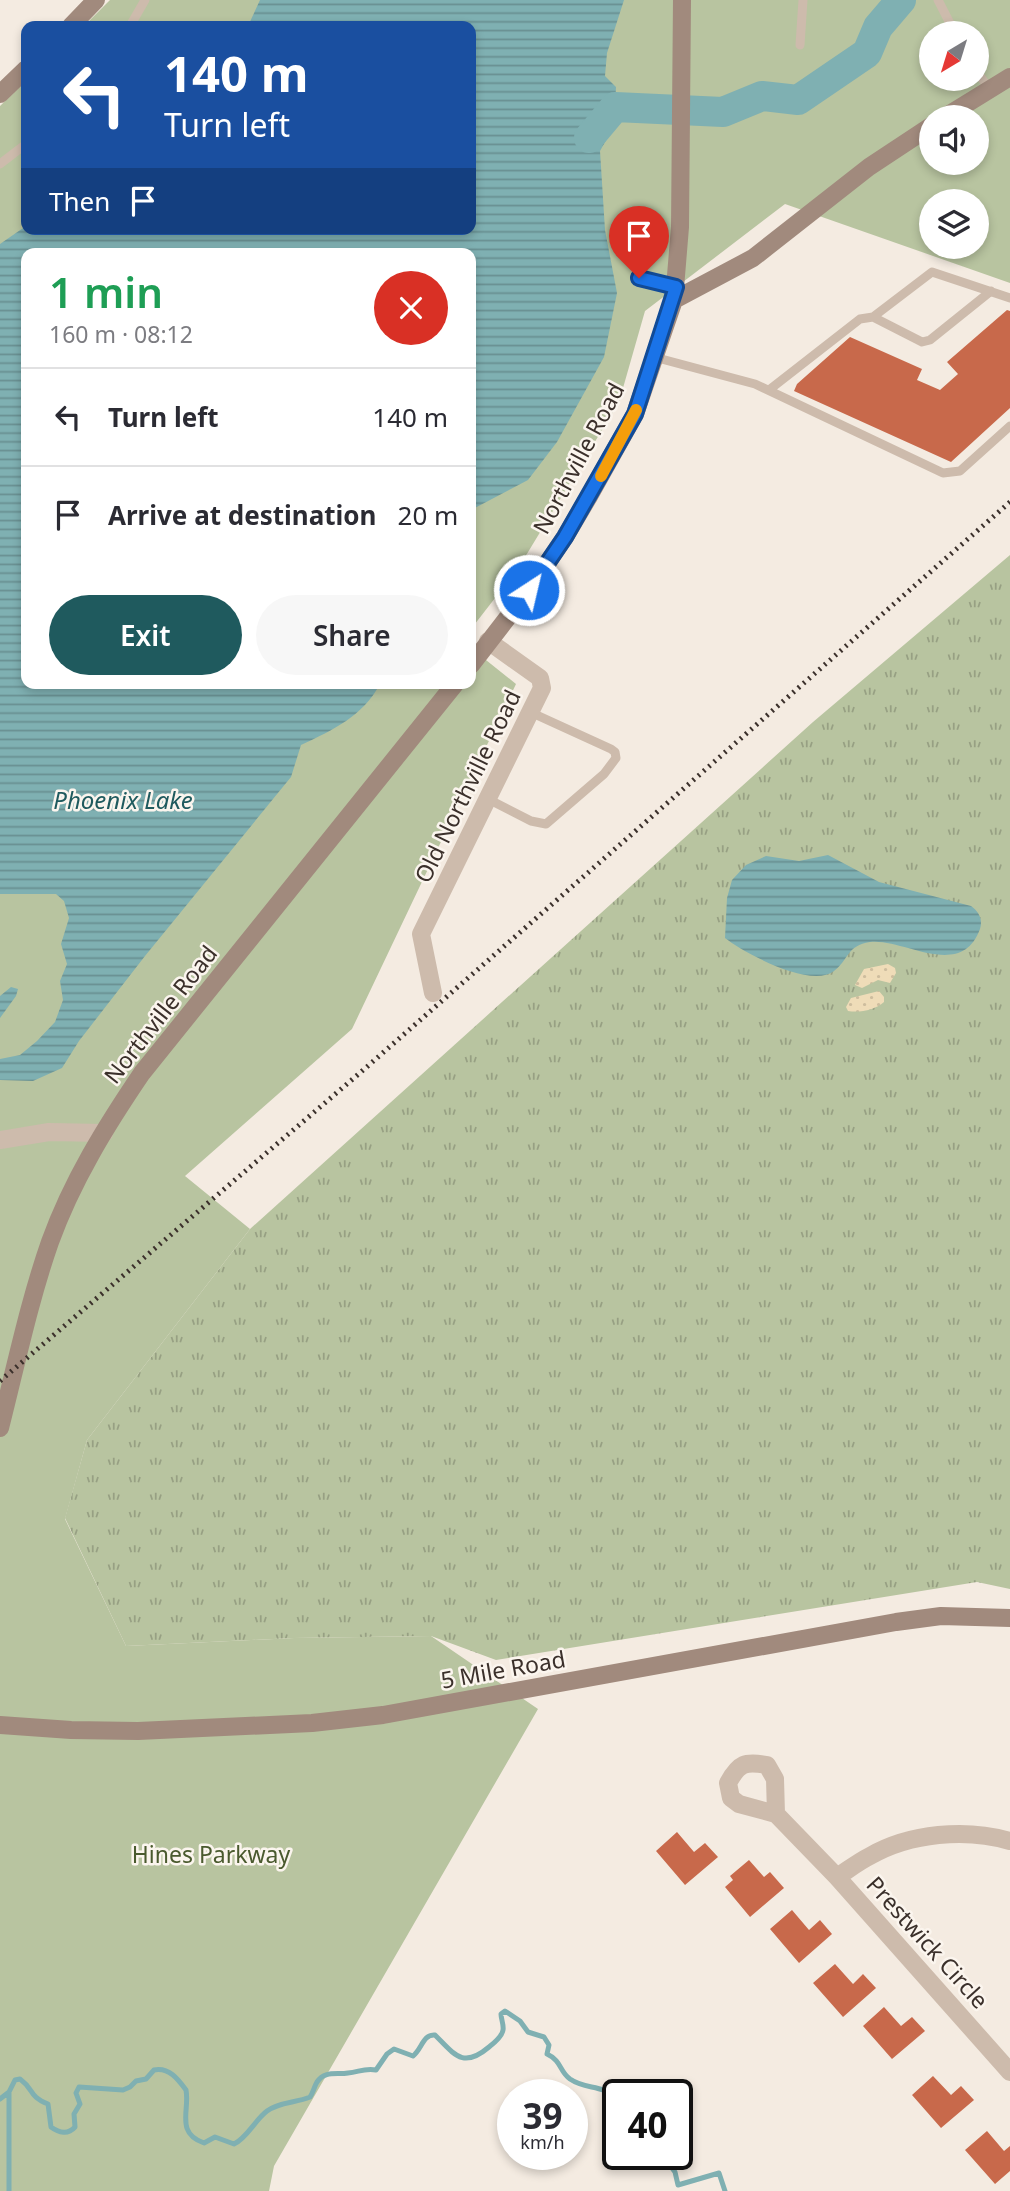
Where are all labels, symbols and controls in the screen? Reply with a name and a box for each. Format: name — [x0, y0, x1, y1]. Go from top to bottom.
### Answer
north arrow — [919, 21, 989, 91]
map controls — [919, 21, 989, 259]
text: 140 m — [164, 40, 309, 106]
icon: left — [49, 49, 140, 140]
text: Turn left — [164, 103, 290, 146]
button: sound — [919, 105, 989, 175]
icon: arrive — [124, 182, 162, 220]
text: Then — [49, 183, 110, 219]
button: layers — [919, 189, 989, 259]
pin — [609, 206, 669, 278]
icon: arrive — [620, 217, 658, 255]
text: 1 min — [49, 263, 163, 320]
button: close — [374, 271, 448, 345]
text: 160 m · 08:12 — [49, 318, 193, 350]
street label: Northville Road — [525, 377, 631, 539]
icon: left — [49, 398, 87, 436]
text: Turn left — [108, 399, 219, 435]
text: 140 m — [372, 399, 448, 435]
icon: arrive — [49, 496, 87, 534]
text: Arrive at destination — [108, 497, 377, 533]
text: 20 m — [398, 497, 458, 533]
position arrow — [492, 553, 566, 627]
button: Exit — [49, 595, 242, 675]
button: Share — [256, 595, 448, 675]
street label: Old Northville Road — [406, 684, 528, 888]
water label: Phoenix Lake — [53, 783, 193, 816]
street label: Northville Road — [96, 938, 224, 1090]
street label: 5 Mile Road — [438, 1642, 568, 1696]
park label: Hines Parkway — [132, 1838, 290, 1870]
street label: Prestwick Circle — [860, 1869, 996, 2015]
speed limit sign: 40 — [602, 2079, 693, 2170]
text: 39 — [522, 2092, 563, 2139]
text: km/h — [520, 2130, 565, 2154]

